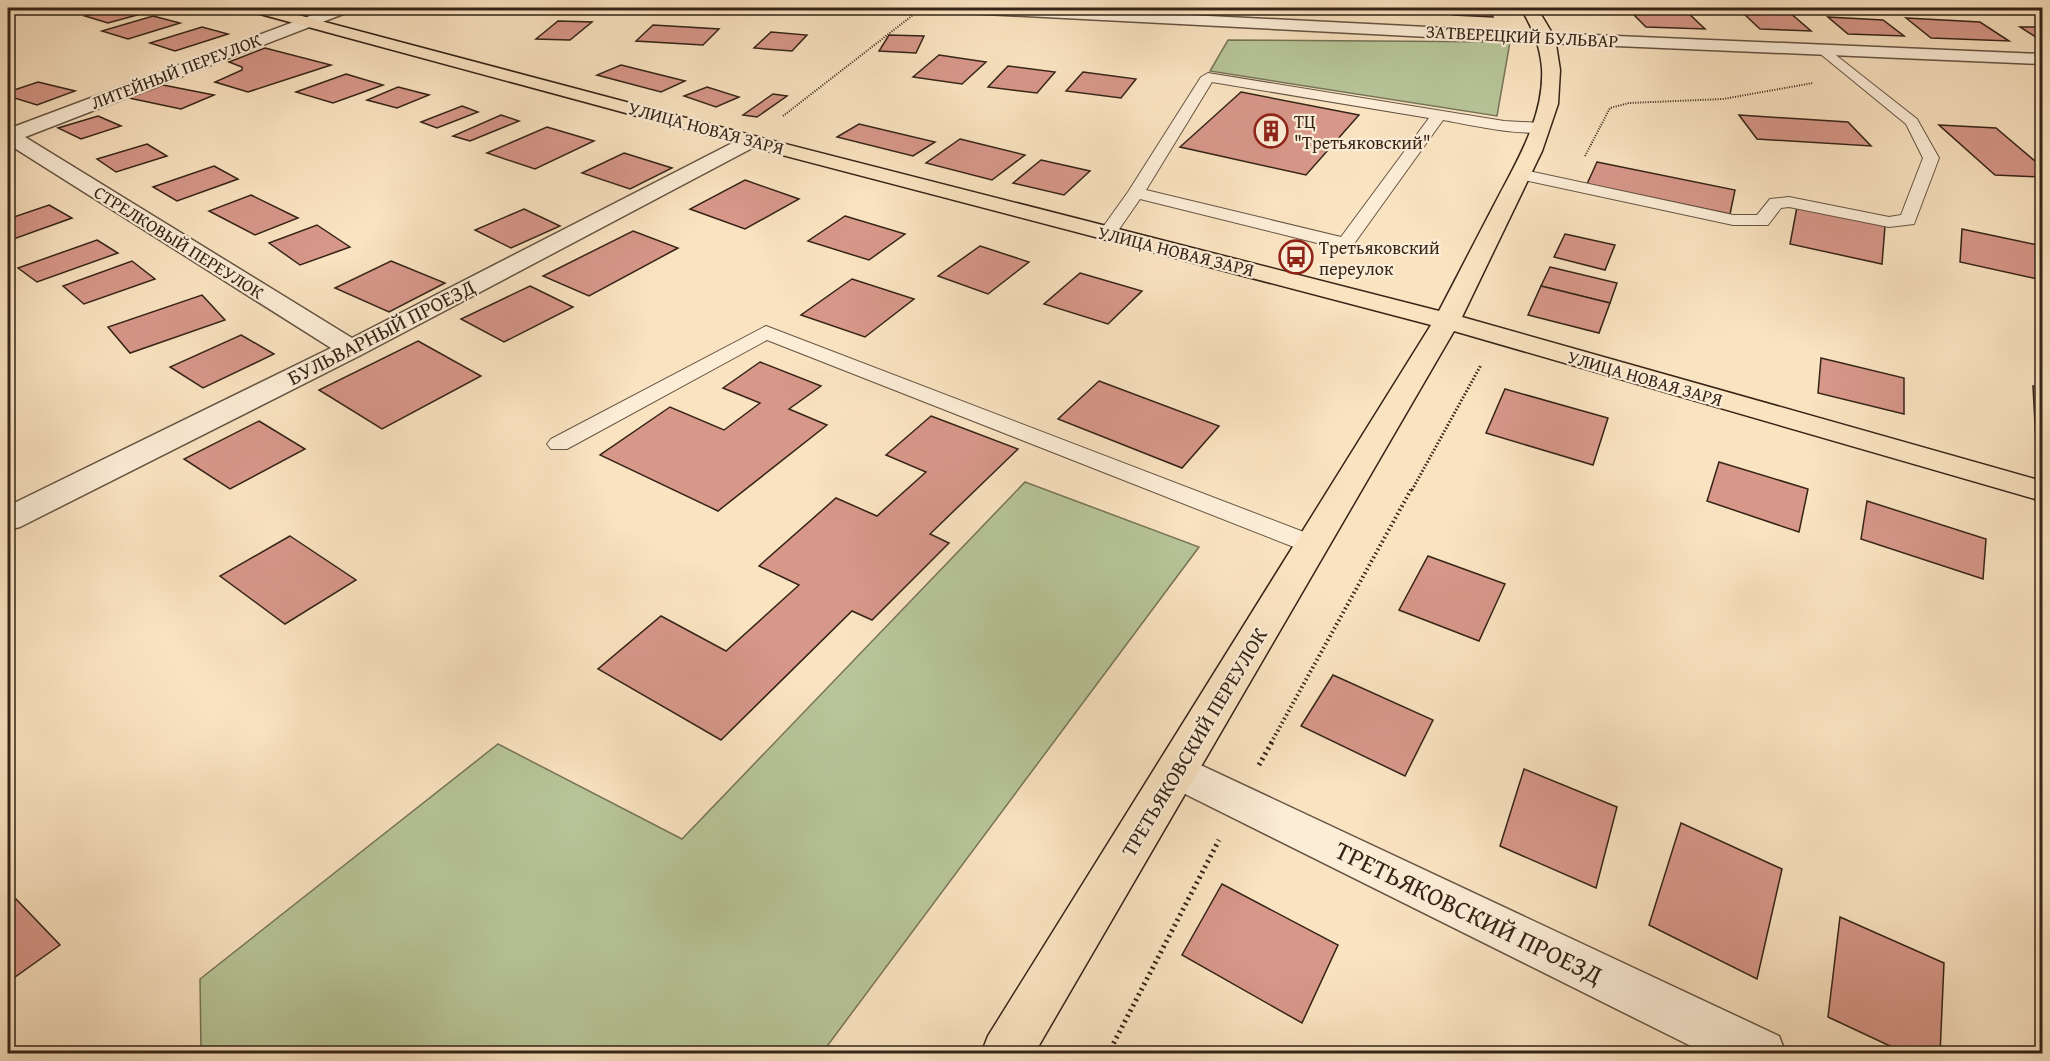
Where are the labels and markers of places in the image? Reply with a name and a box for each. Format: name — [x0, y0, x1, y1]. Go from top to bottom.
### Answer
place label: ТЦ "Третьяковский" — [1294, 108, 1431, 156]
building icon: ТЦ "Третьяковский" — [1253, 113, 1289, 149]
place label: Третьяковский переулок — [1319, 234, 1440, 282]
bus stop icon: Третьяковский переулок — [1278, 239, 1314, 275]

